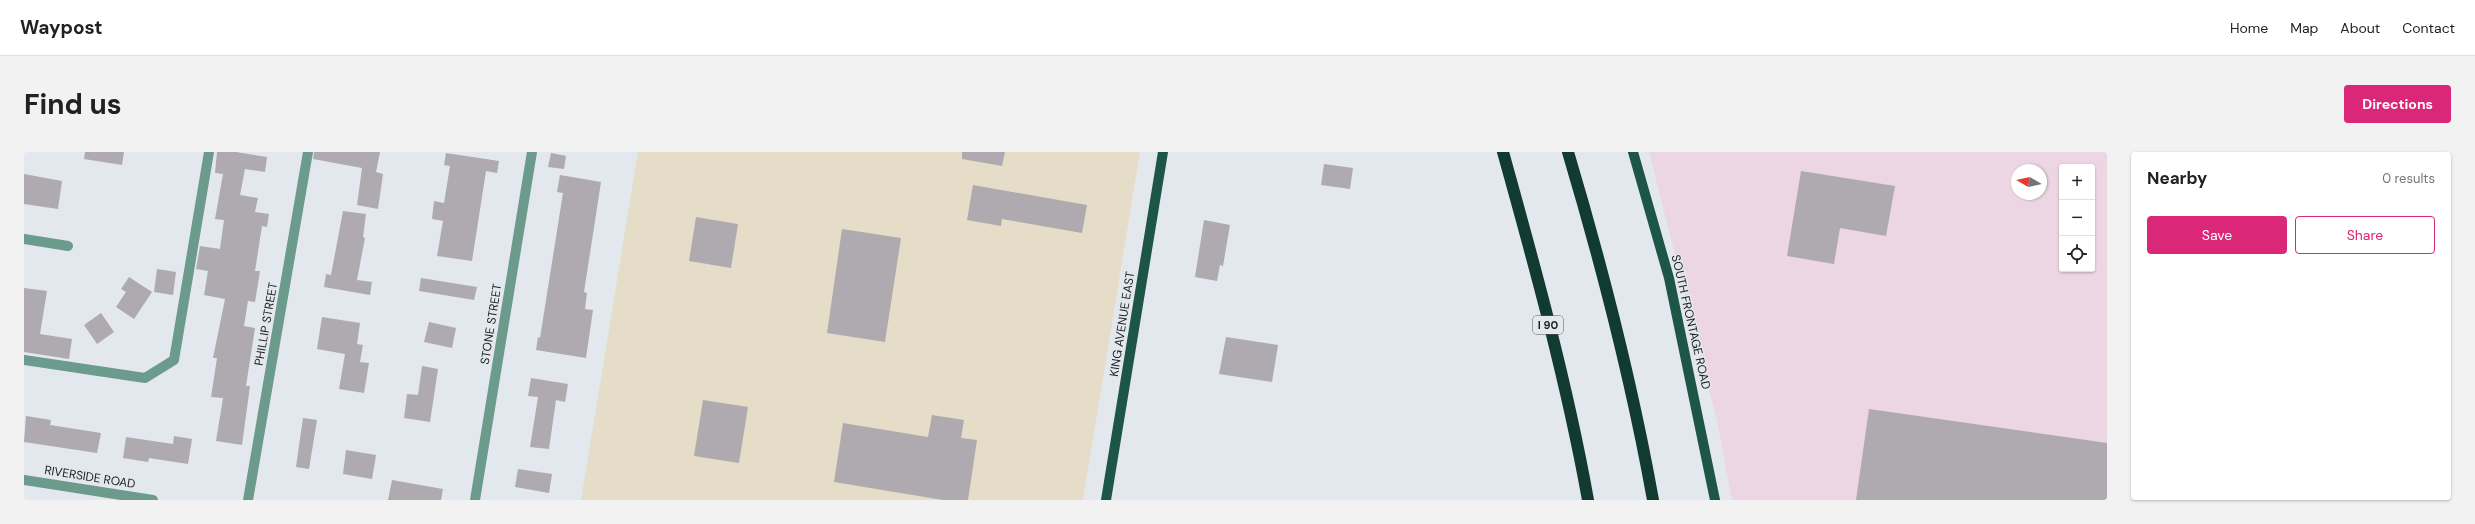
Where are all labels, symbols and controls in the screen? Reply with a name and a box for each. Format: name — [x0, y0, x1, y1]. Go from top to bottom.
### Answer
text: Waypost — [20, 15, 103, 40]
text: Home — [2230, 19, 2268, 37]
text: Map — [2290, 19, 2318, 37]
text: About — [2340, 19, 2380, 37]
text: Contact — [2402, 19, 2455, 37]
button: Directions — [2344, 85, 2451, 123]
text: Find us — [24, 86, 122, 123]
north arrow — [2011, 164, 2047, 200]
map controls — [2059, 164, 2095, 272]
button: + — [2059, 164, 2095, 200]
text: Nearby — [2147, 167, 2207, 189]
text: 0 results — [2382, 170, 2435, 187]
button: − — [2059, 200, 2095, 236]
button: Save — [2147, 216, 2287, 254]
button: Share — [2295, 216, 2435, 254]
button: locate — [2059, 236, 2095, 272]
street label: SOUTH FRONTAGE ROAD — [1668, 253, 1714, 391]
street label: KING AVENUE EAST — [1106, 270, 1138, 378]
street label: PHILLIP STREET — [251, 281, 281, 367]
street label: STONE STREET — [477, 282, 505, 366]
road number: I 90 — [1533, 316, 1563, 334]
street label: RIVERSIDE ROAD — [43, 462, 137, 492]

